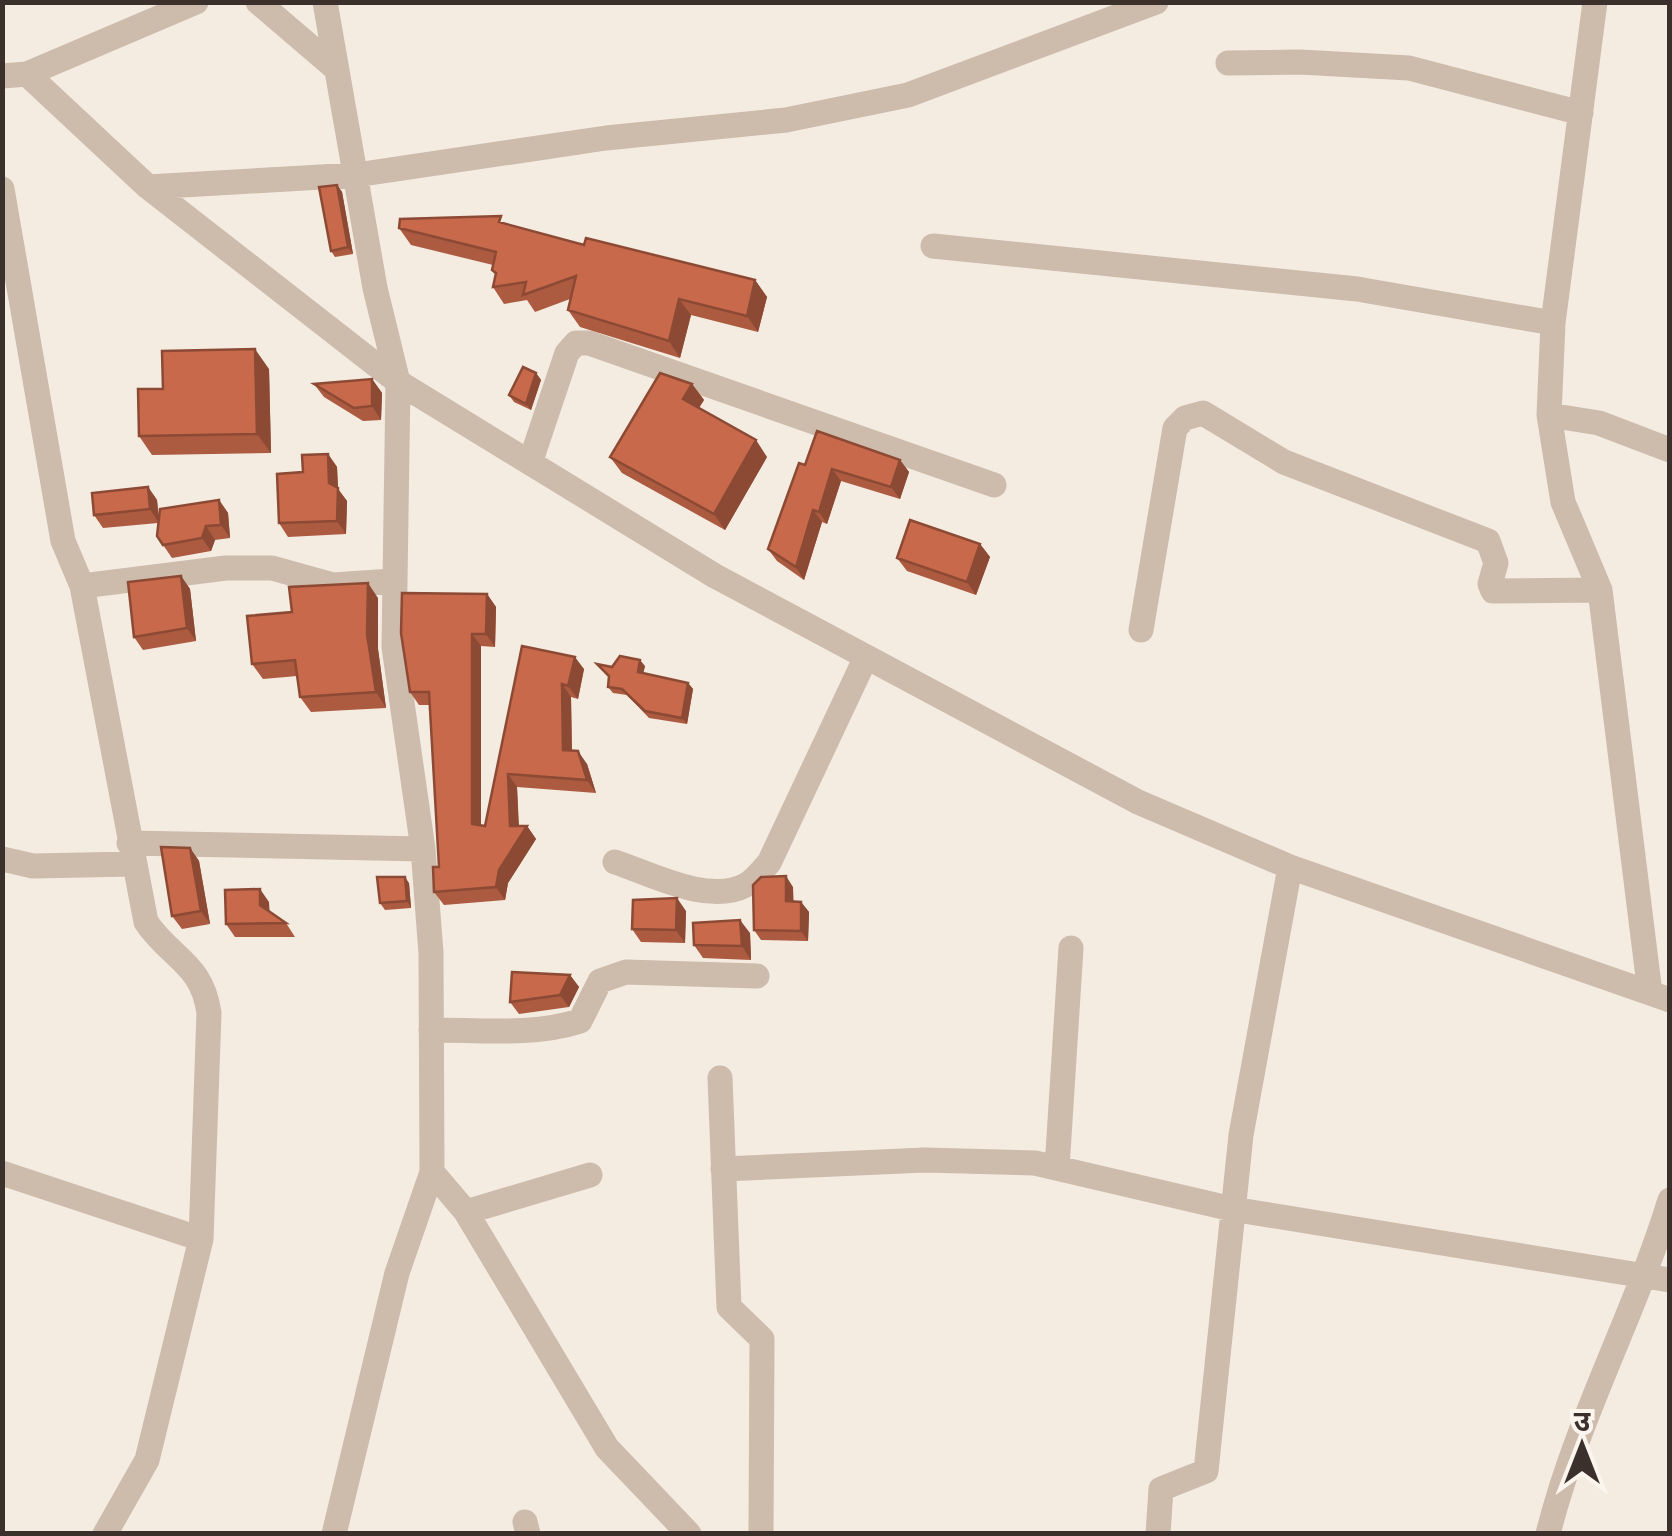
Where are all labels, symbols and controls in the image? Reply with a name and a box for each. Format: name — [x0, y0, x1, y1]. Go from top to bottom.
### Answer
north arrow — [1532, 1396, 1632, 1496]
text: उ — [1574, 1403, 1591, 1438]

